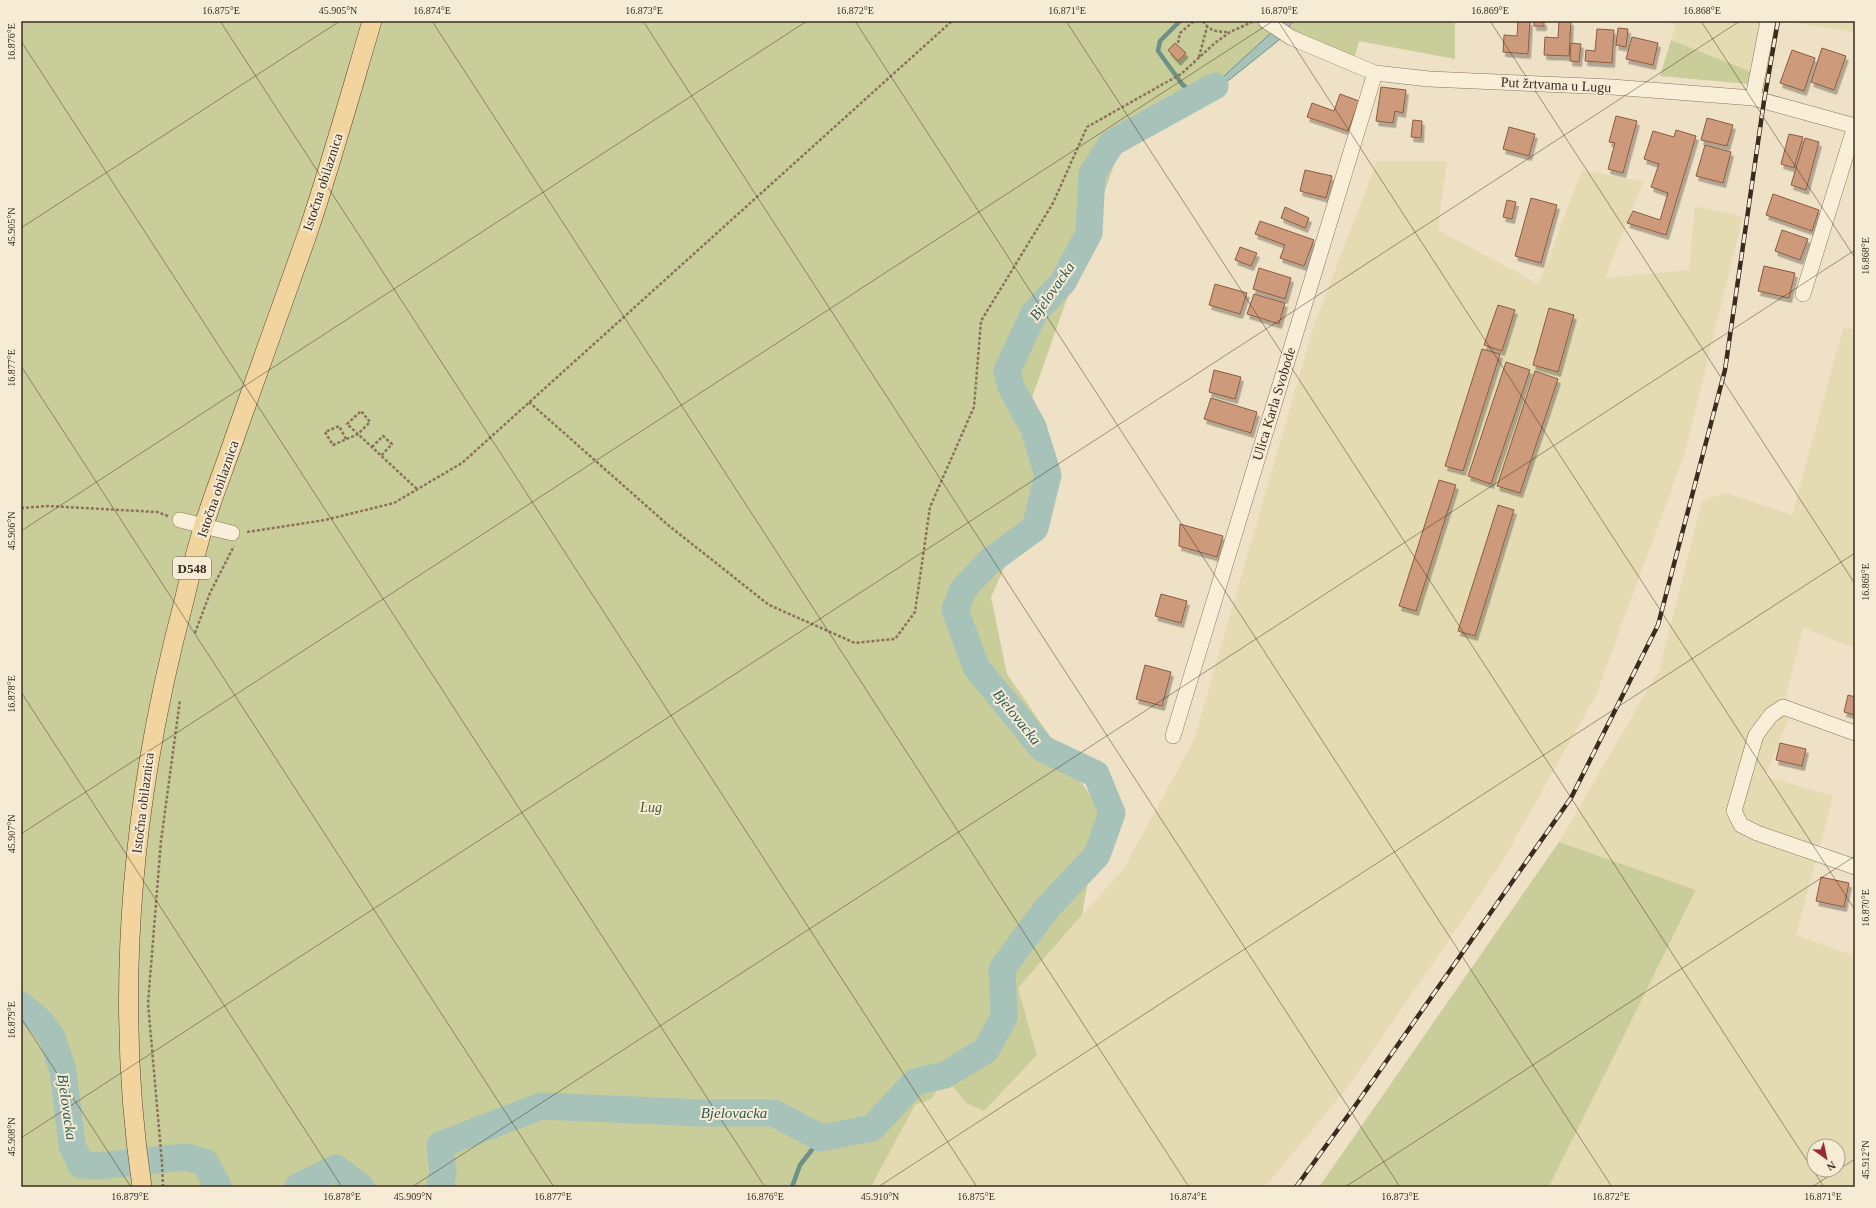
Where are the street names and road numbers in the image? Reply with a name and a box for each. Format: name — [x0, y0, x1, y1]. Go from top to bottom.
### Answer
street label: Put žrtvama u Lugu — [1500, 75, 1612, 95]
street label: Istočna obilaznica — [300, 131, 346, 233]
street label: Ulica Karla Svobode — [1250, 346, 1298, 462]
street label: Istočna obilaznica — [194, 438, 242, 539]
road number: D548 — [173, 557, 211, 579]
street label: Istočna obilaznica — [129, 751, 157, 854]

